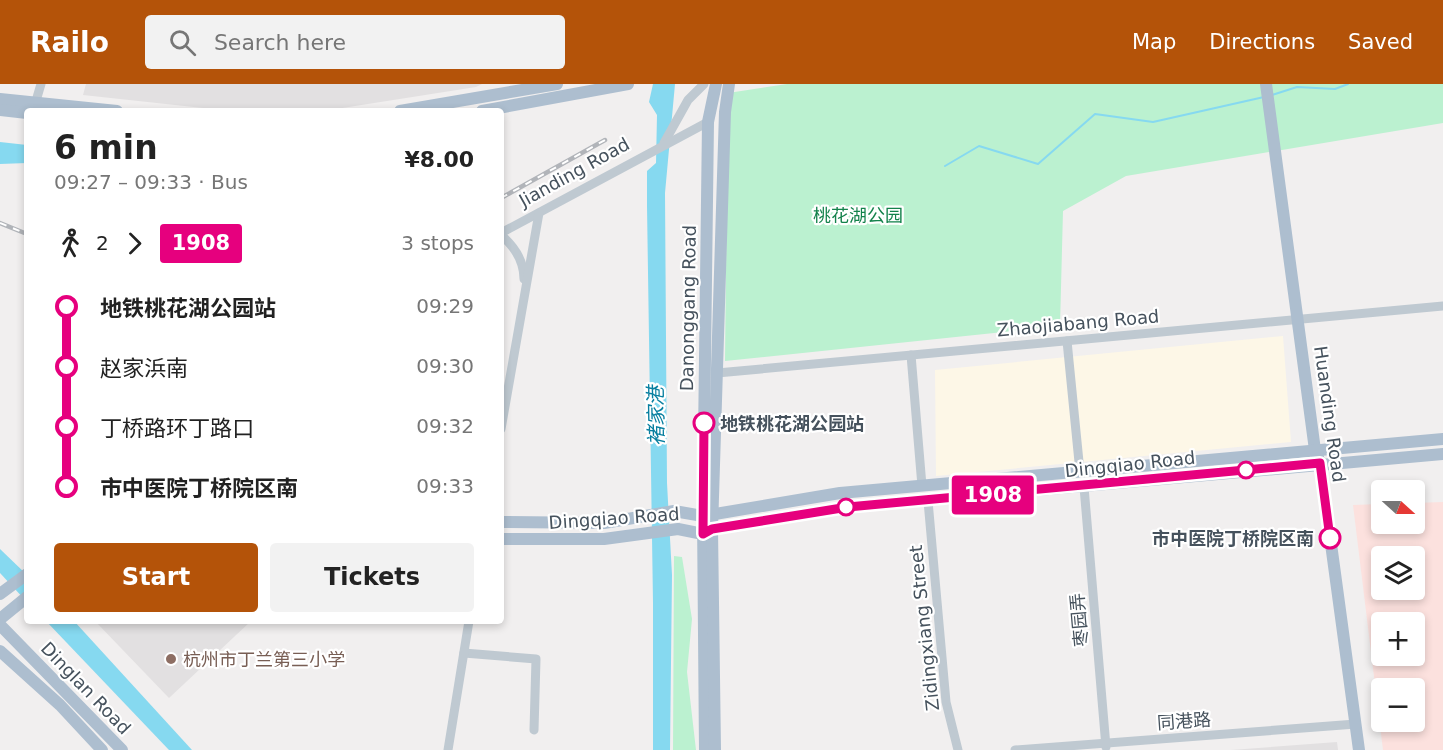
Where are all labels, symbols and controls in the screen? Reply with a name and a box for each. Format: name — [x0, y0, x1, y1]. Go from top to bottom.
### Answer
search box — [145, 15, 565, 69]
text: Railo — [30, 26, 109, 59]
icon: search — [166, 26, 199, 59]
text: Search here — [214, 30, 346, 55]
text: Map — [1132, 30, 1176, 54]
text: Directions — [1209, 30, 1315, 54]
text: Saved — [1348, 30, 1413, 54]
text: 6 min — [54, 128, 158, 167]
street label: Jianding Road — [514, 133, 633, 211]
text: ¥8.00 — [404, 147, 474, 172]
text: 09:27 – 09:33 · Bus — [54, 170, 248, 194]
park label: 桃花湖公园 — [813, 205, 903, 226]
street label: Danonggang Road — [676, 225, 700, 391]
icon: walk — [54, 227, 87, 260]
icon: forward — [118, 227, 151, 260]
text: 2 — [96, 231, 109, 255]
text: 1908 — [172, 231, 230, 255]
text: 3 stops — [401, 231, 474, 255]
text: 09:29 — [416, 294, 474, 318]
text: 地铁桃花湖公园站 — [100, 296, 276, 321]
street label: Zhaojiabang Road — [996, 305, 1160, 341]
street label: Huanding Road — [1310, 344, 1350, 484]
text: 09:30 — [416, 354, 474, 378]
text: 赵家浜南 — [100, 356, 188, 381]
water label: 褚家港 — [643, 383, 669, 446]
marker: 地铁桃花湖公园站 — [693, 412, 715, 434]
place label: 地铁桃花湖公园站 — [720, 413, 864, 434]
text: 09:32 — [416, 414, 474, 438]
text: 丁桥路环丁路口 — [100, 416, 254, 441]
street label: Dingqiao Road — [1064, 447, 1196, 481]
unlabelled marker — [1237, 461, 1255, 479]
text: 09:33 — [416, 474, 474, 498]
text: 市中医院丁桥院区南 — [100, 476, 298, 501]
line badge: 1908 — [951, 476, 1035, 514]
north arrow — [1371, 480, 1425, 534]
map controls — [1371, 480, 1425, 732]
text: 1908 — [964, 483, 1022, 507]
unlabelled marker — [837, 498, 855, 516]
street label: Dingqiao Road — [548, 503, 680, 533]
marker: 市中医院丁桥院区南 — [1319, 527, 1341, 549]
place label: 市中医院丁桥院区南 — [1152, 528, 1314, 549]
button: Start — [54, 543, 258, 612]
button: Tickets — [270, 543, 474, 612]
street label: Zidingxiang Street — [905, 544, 943, 712]
button: layers — [1371, 546, 1425, 600]
street label: 枣园弄 — [1066, 592, 1092, 648]
button: + — [1371, 612, 1425, 666]
street label: Dinglan Road — [37, 638, 135, 738]
place label: 杭州市丁兰第三小学 — [183, 649, 345, 670]
marker: 杭州市丁兰第三小学 — [164, 652, 178, 666]
button: − — [1371, 678, 1425, 732]
street label: 同港路 — [1156, 709, 1212, 733]

